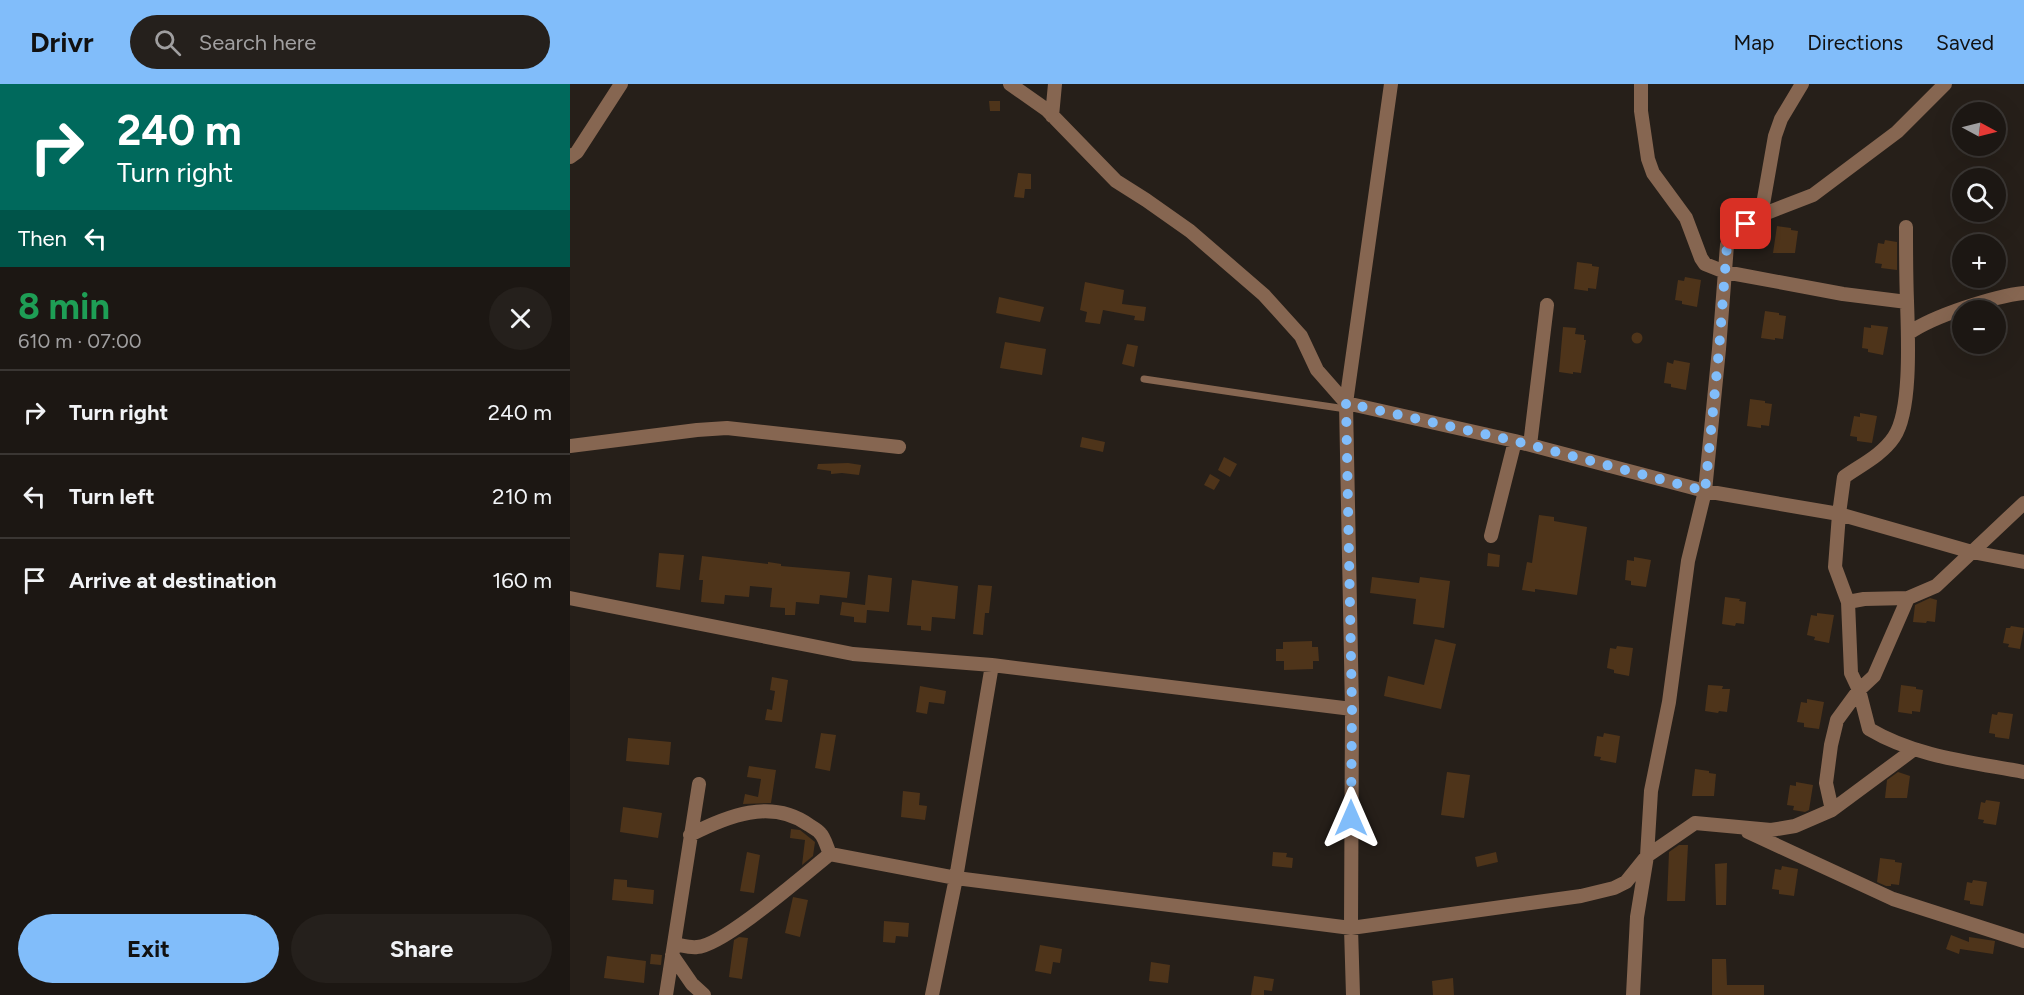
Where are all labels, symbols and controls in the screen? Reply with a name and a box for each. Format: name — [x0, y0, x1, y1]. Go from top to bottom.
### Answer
search box — [130, 15, 550, 69]
text: Drivr — [30, 25, 94, 59]
icon: search — [151, 26, 184, 59]
text: Search here — [199, 29, 316, 56]
text: Map — [1733, 30, 1774, 55]
text: Directions — [1807, 30, 1903, 55]
text: Saved — [1936, 30, 1994, 55]
north arrow — [1952, 102, 2006, 156]
map controls — [1952, 102, 2006, 354]
text: 240 m — [117, 105, 242, 156]
icon: right — [18, 108, 96, 186]
text: Turn right — [117, 156, 233, 189]
button: search — [1952, 168, 2006, 222]
pin — [1720, 198, 1771, 249]
icon: arrive — [1729, 207, 1762, 240]
icon: left — [79, 222, 112, 255]
text: Then — [18, 225, 67, 252]
button: + — [1952, 234, 2006, 288]
text: 8 min — [18, 285, 110, 328]
button: close — [489, 287, 552, 350]
button: − — [1952, 300, 2006, 354]
text: 610 m · 07:00 — [18, 329, 142, 353]
icon: right — [18, 396, 51, 429]
text: Turn right — [69, 399, 168, 426]
text: 240 m — [488, 399, 552, 426]
icon: left — [18, 480, 51, 513]
text: Turn left — [69, 483, 155, 510]
text: 210 m — [492, 483, 552, 510]
icon: arrive — [18, 564, 51, 597]
text: Arrive at destination — [69, 567, 277, 594]
text: 160 m — [492, 567, 552, 594]
position arrow — [1319, 786, 1383, 850]
button: Exit — [18, 914, 279, 983]
button: Share — [291, 914, 552, 983]

